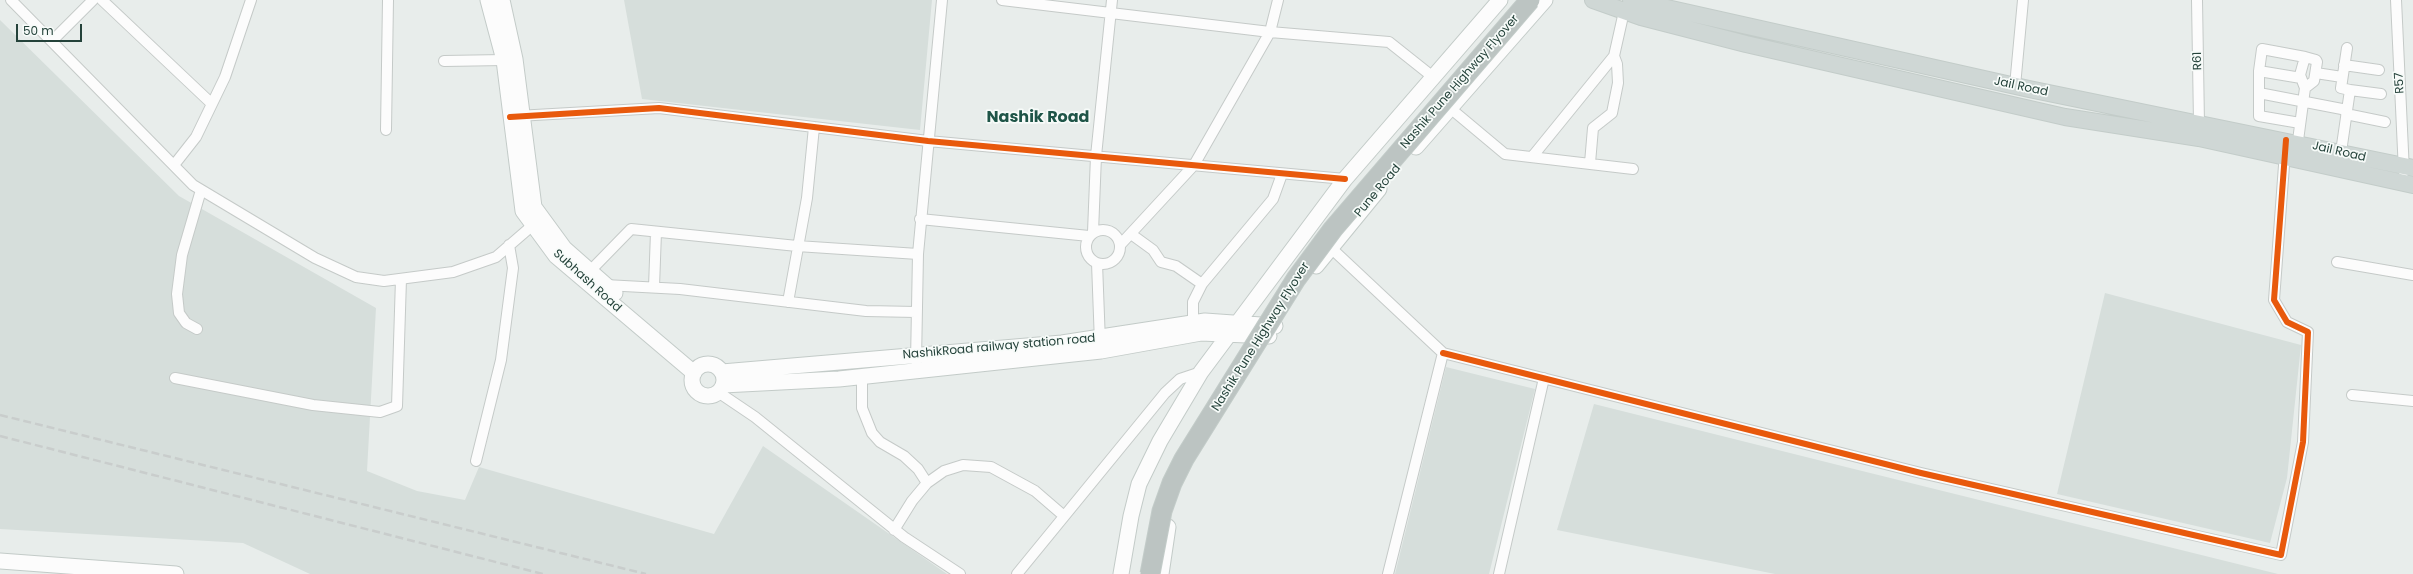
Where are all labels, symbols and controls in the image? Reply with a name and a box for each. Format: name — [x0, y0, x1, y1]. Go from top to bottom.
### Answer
street label: Nashik Pune Highway Flyover — [1398, 12, 1522, 152]
scale bar — [18, 16, 84, 42]
text: 50 m — [23, 22, 54, 39]
street label: R61 — [2191, 51, 2205, 71]
street label: R57 — [2392, 72, 2408, 94]
street label: Jail Road — [1993, 74, 2049, 100]
district label: Nashik Road — [987, 108, 1089, 128]
street label: Jail Road — [2311, 139, 2367, 165]
street label: Pune Road — [1352, 162, 1404, 220]
street label: Subhash Road — [550, 247, 624, 315]
street label: Nashik Pune Highway Flyover — [1209, 260, 1313, 414]
street label: NashikRoad railway station road — [902, 331, 1096, 363]

